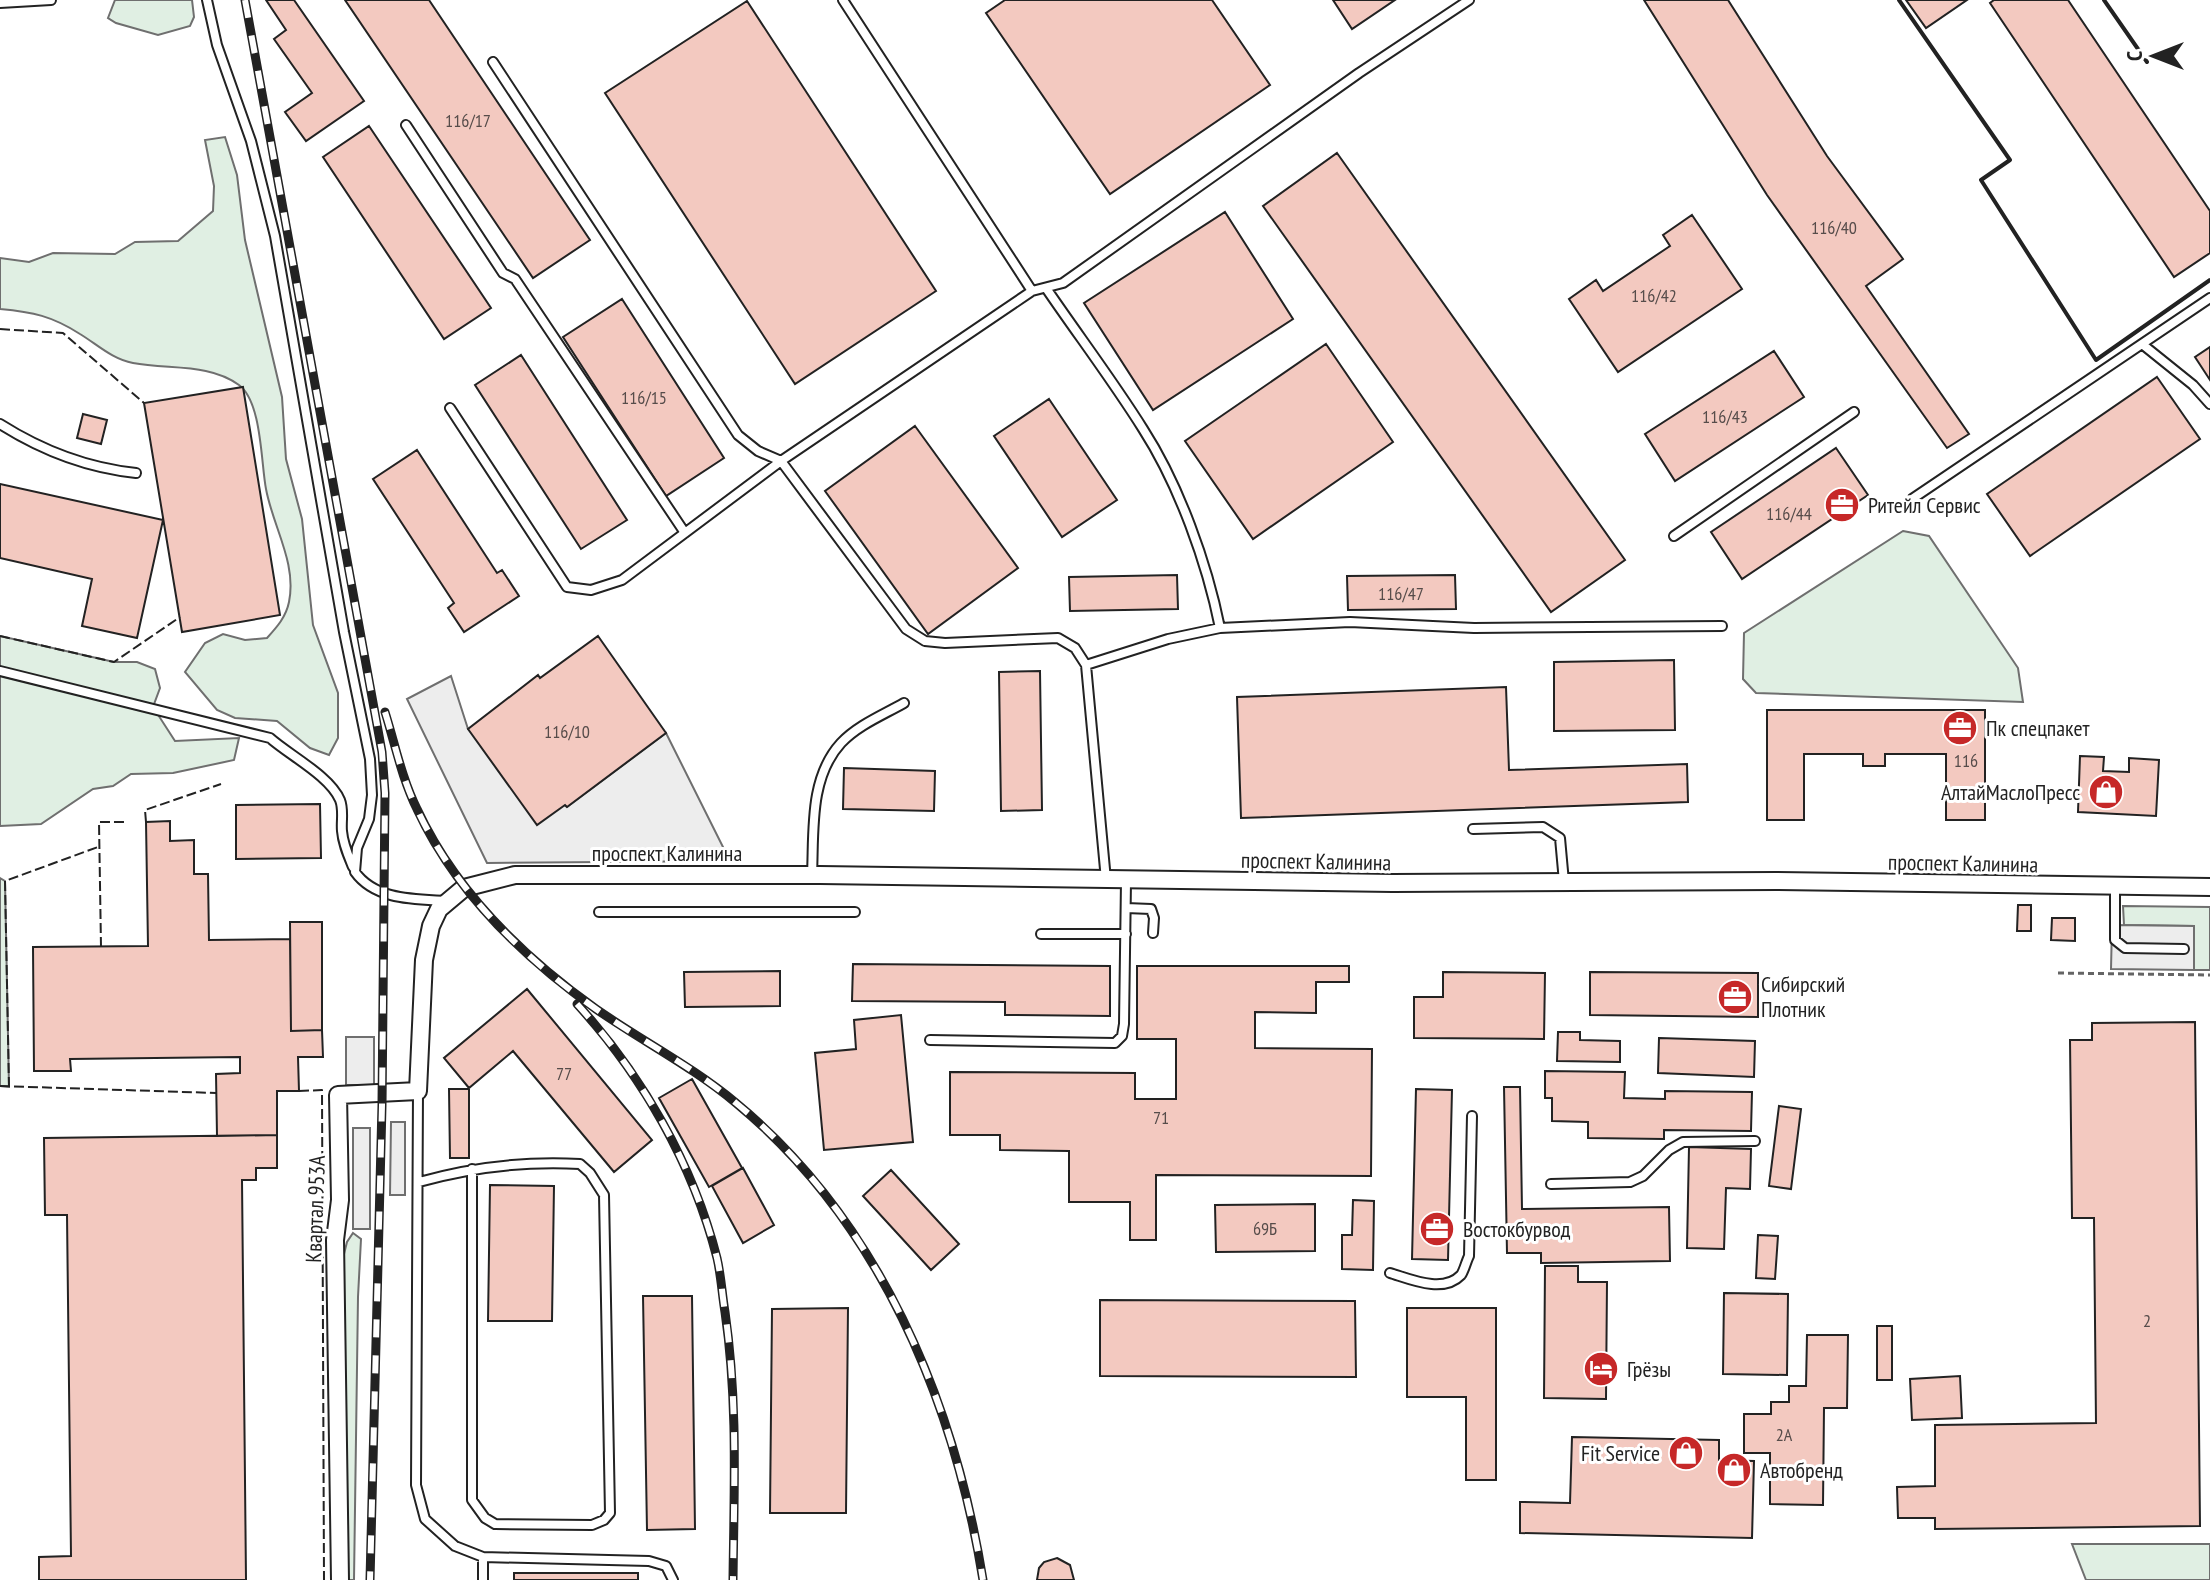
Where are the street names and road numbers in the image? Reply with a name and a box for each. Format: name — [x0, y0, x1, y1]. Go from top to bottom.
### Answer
street label: проспект Калинина — [592, 839, 742, 867]
street label: проспект Калинина — [1241, 846, 1391, 876]
street label: проспект Калинина — [1888, 848, 2038, 878]
street label: Квартал 953А — [299, 1154, 331, 1263]

